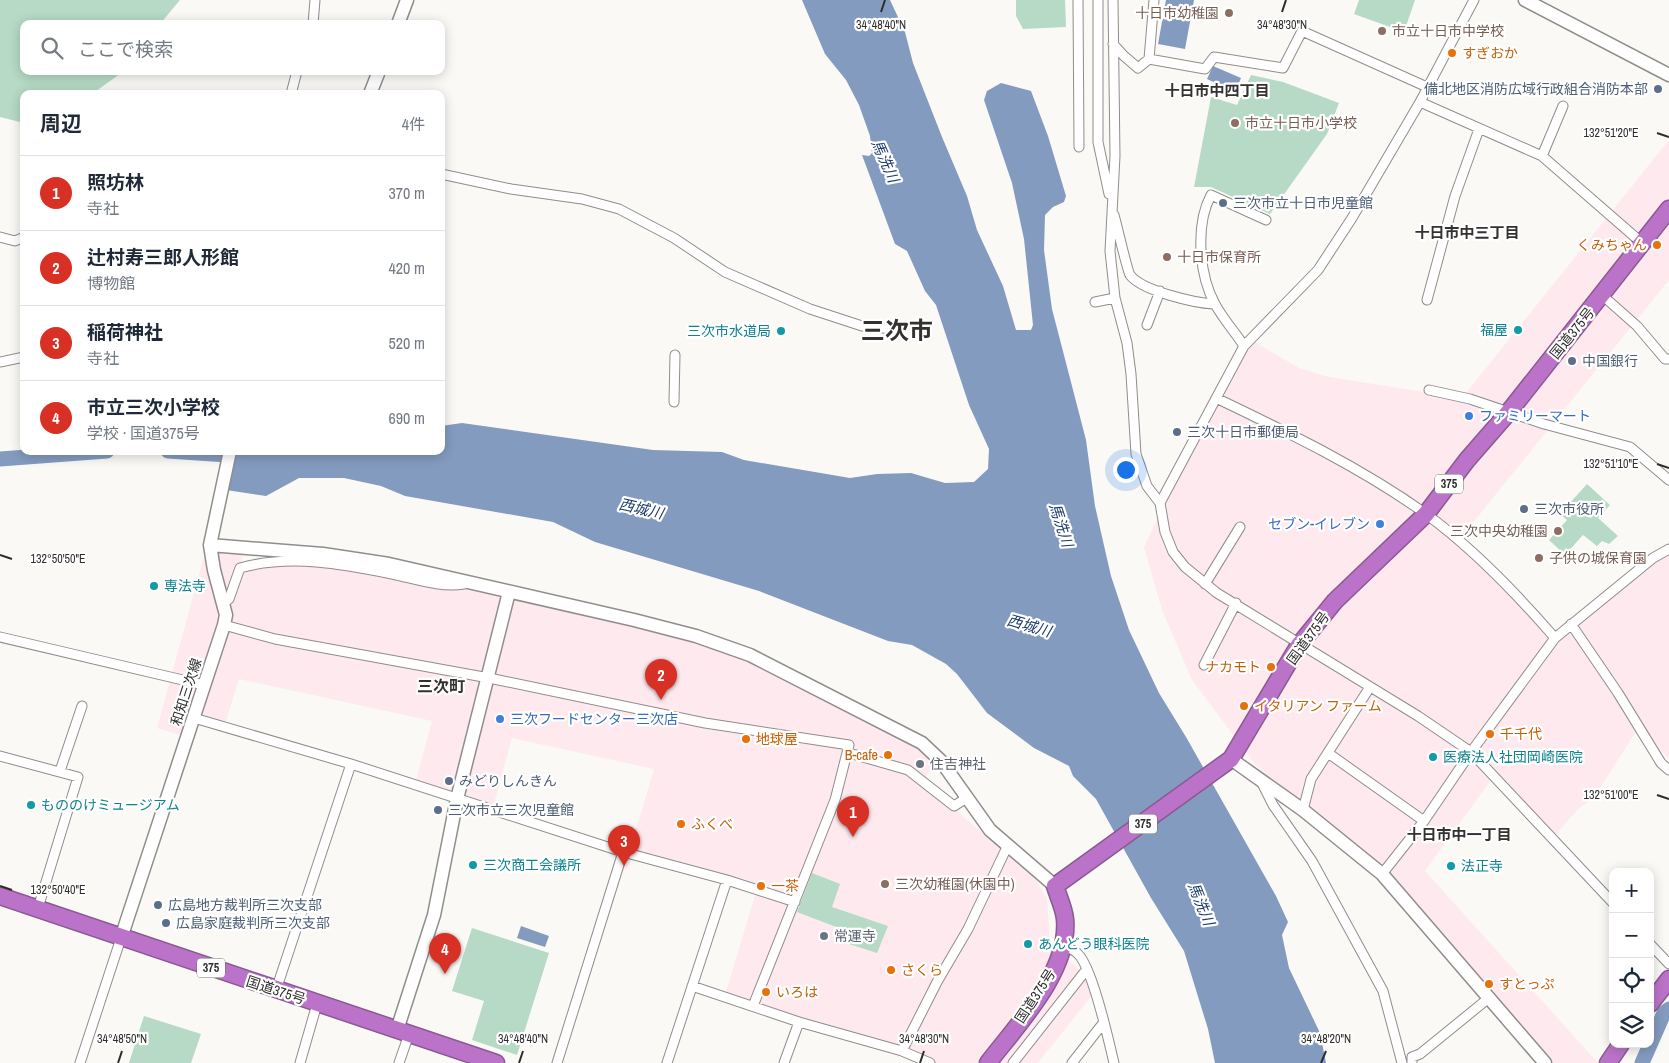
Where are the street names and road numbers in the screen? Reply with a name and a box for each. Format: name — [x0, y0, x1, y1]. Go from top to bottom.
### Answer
street label: 国道375号 — [1546, 304, 1598, 362]
road number: 375 — [1435, 474, 1463, 494]
street label: 国道375号 — [1283, 608, 1333, 668]
street label: 和知三次線 — [167, 656, 205, 728]
road number: 375 — [1129, 814, 1157, 834]
road number: 375 — [197, 958, 225, 978]
street label: 国道375号 — [1011, 965, 1059, 1027]
street label: 国道375号 — [244, 972, 308, 1008]

